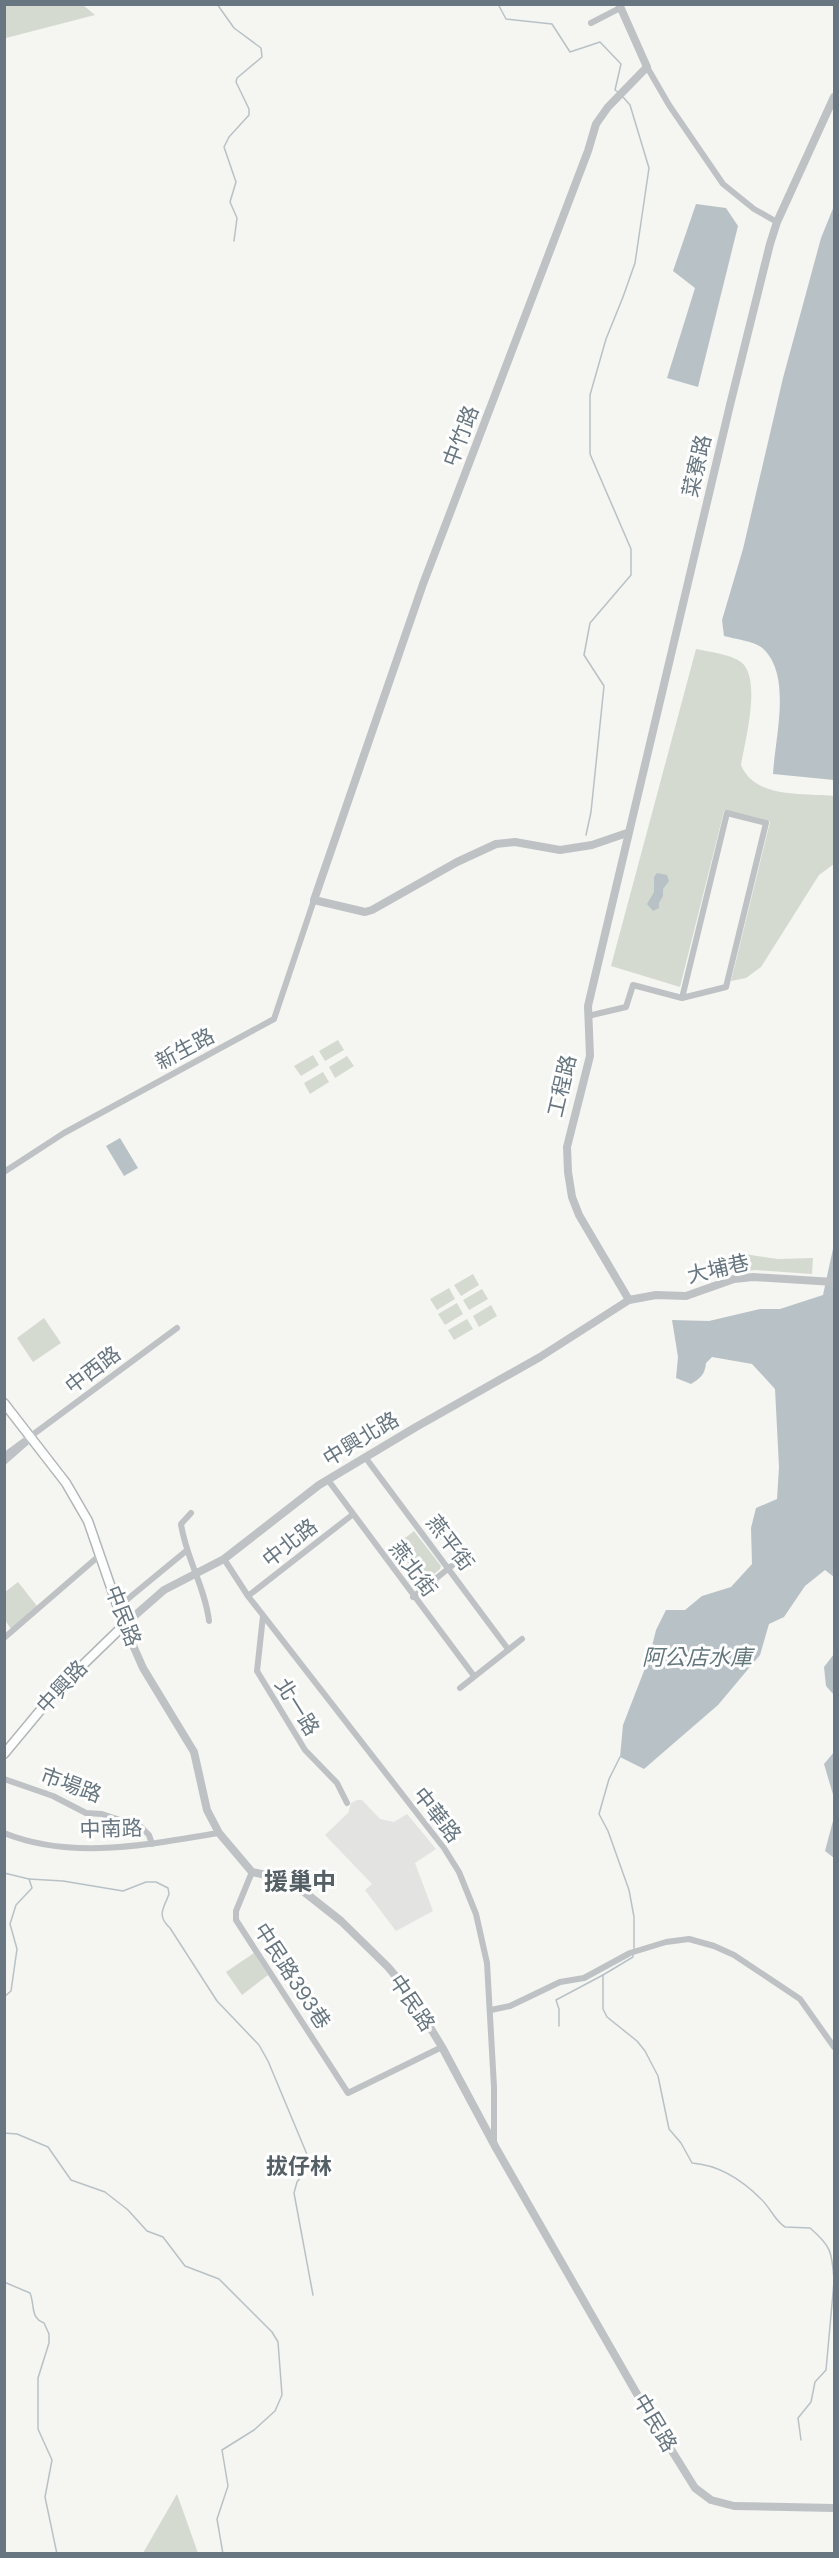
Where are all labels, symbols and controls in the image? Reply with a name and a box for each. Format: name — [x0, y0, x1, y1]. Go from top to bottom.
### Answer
street label: 中竹路 — [437, 402, 485, 470]
street label: 菜寮路 — [676, 432, 718, 500]
street label: 新生路 — [151, 1022, 219, 1076]
street label: 工程路 — [541, 1052, 583, 1120]
street label: 大埔巷 — [684, 1248, 752, 1290]
street label: 中西路 — [59, 1340, 127, 1400]
street label: 中興北路 — [318, 1405, 404, 1473]
street label: 燕平街 — [420, 1509, 480, 1577]
street label: 中北路 — [257, 1513, 323, 1573]
street label: 燕北街 — [383, 1535, 443, 1603]
street label: 中民路 — [99, 1582, 147, 1650]
water label: 阿公店水庫 — [642, 1643, 755, 1672]
street label: 中興路 — [30, 1654, 94, 1720]
street label: 北一路 — [268, 1673, 326, 1741]
street label: 市場路 — [37, 1761, 105, 1809]
street label: 中華路 — [407, 1782, 467, 1848]
street label: 中南路 — [79, 1814, 143, 1844]
district label: 援巢中 — [264, 1866, 336, 1897]
street label: 中民路393巷 — [247, 1918, 337, 2034]
street label: 中民路 — [383, 1969, 441, 2037]
district label: 拔仔林 — [266, 2152, 332, 2181]
street label: 中民路 — [627, 2389, 683, 2457]

